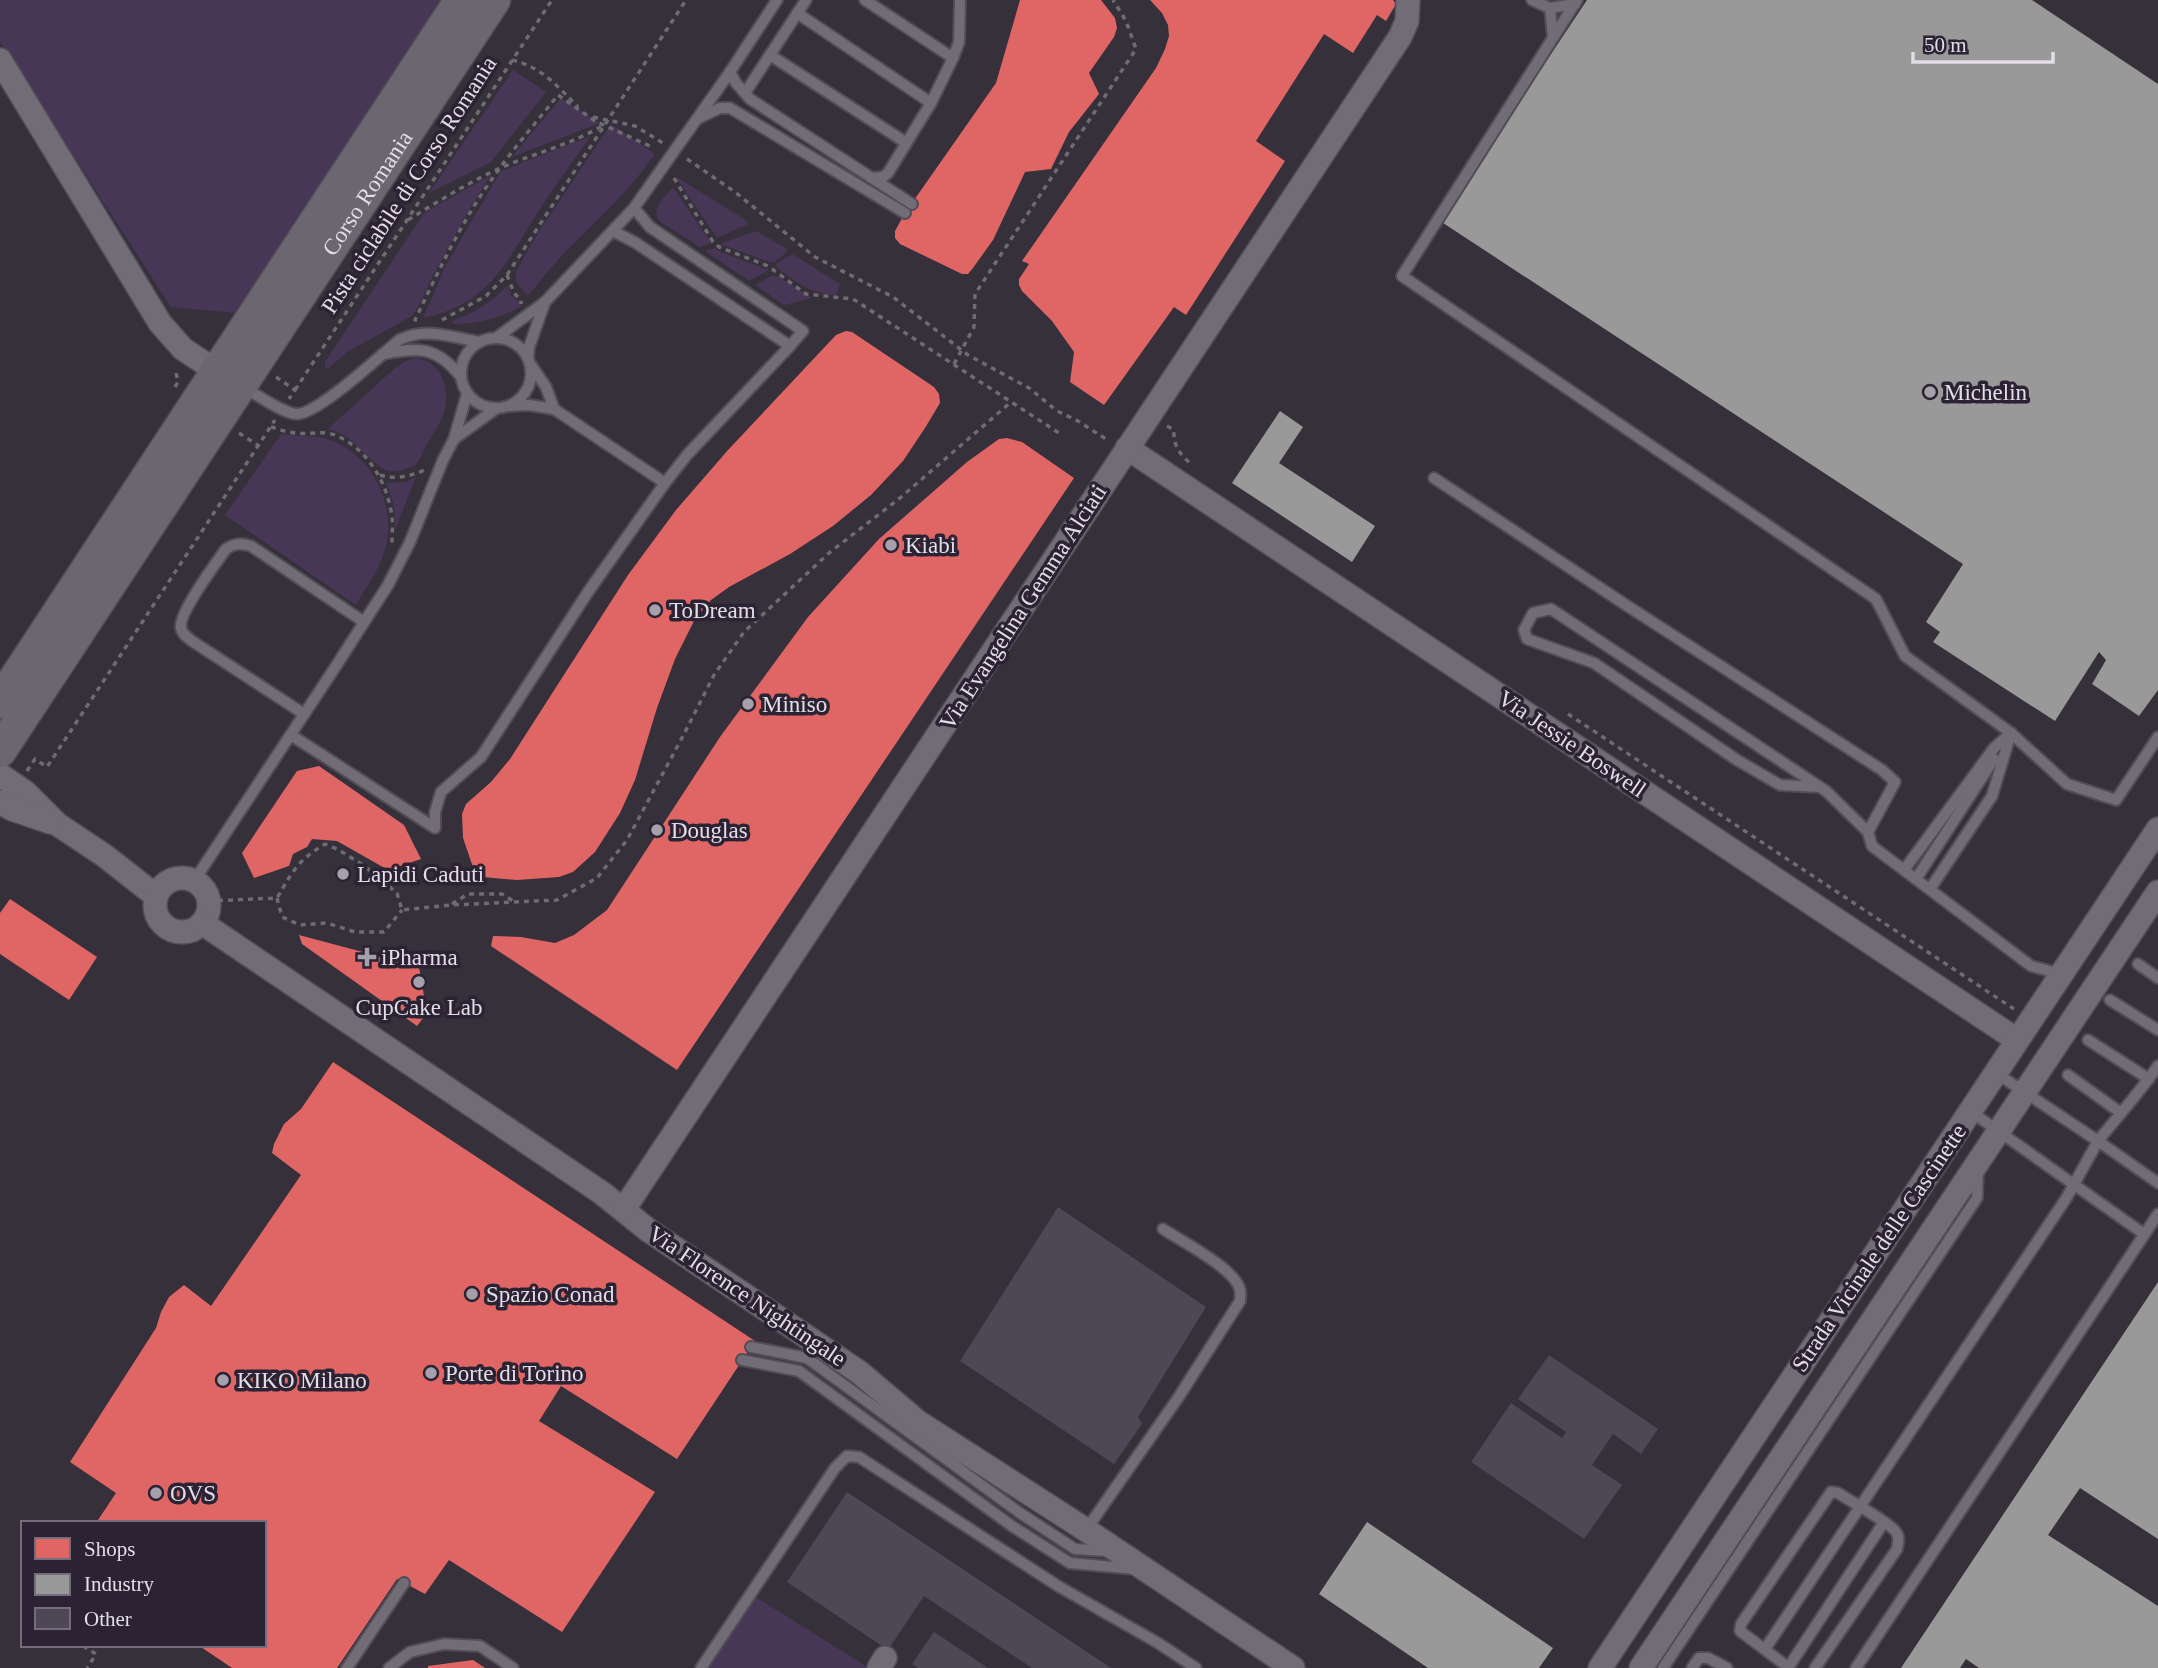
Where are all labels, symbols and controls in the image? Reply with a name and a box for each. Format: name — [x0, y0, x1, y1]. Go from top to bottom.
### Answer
scale bar — [1913, 21, 2053, 65]
text: 50 m — [1924, 33, 1967, 57]
street label: Pista ciclabile di Corso Romania — [315, 51, 503, 319]
street label: Corso Romania — [316, 125, 418, 261]
place label: Michelin — [1944, 380, 2028, 405]
marker: Michelin — [1922, 384, 1938, 400]
street label: Via Evangelina Gemma Alciati — [934, 480, 1112, 734]
place label: Kiabi — [905, 533, 956, 558]
marker: Kiabi — [883, 537, 899, 553]
place label: ToDream — [669, 598, 756, 623]
marker: ToDream — [647, 602, 663, 618]
street label: Via Jessie Boswell — [1494, 685, 1650, 803]
place label: Miniso — [762, 692, 827, 717]
marker: Miniso — [740, 696, 756, 712]
place label: Douglas — [671, 818, 748, 843]
marker: Douglas — [649, 822, 665, 838]
place label: Lapidi Caduti — [357, 862, 484, 887]
marker: Lapidi Caduti — [335, 866, 351, 882]
place label: iPharma — [381, 945, 458, 970]
marker: iPharma — [359, 949, 375, 965]
marker: CupCake Lab — [411, 974, 427, 990]
place label: CupCake Lab — [355, 995, 483, 1020]
street label: Strada Vicinale delle Cascinette — [1787, 1120, 1971, 1376]
street label: Via Florence Nightingale — [644, 1221, 850, 1371]
place label: Spazio Conad — [486, 1282, 615, 1307]
marker: Spazio Conad — [464, 1286, 480, 1302]
place label: Porte di Torino — [445, 1361, 584, 1386]
marker: Porte di Torino — [423, 1365, 439, 1381]
place label: KIKO Milano — [237, 1368, 367, 1393]
marker: KIKO Milano — [215, 1372, 231, 1388]
place label: OVS — [170, 1481, 216, 1506]
marker: OVS — [148, 1485, 164, 1501]
legend — [21, 1521, 266, 1647]
text: Shops — [84, 1537, 135, 1561]
text: Industry — [84, 1572, 154, 1596]
text: Other — [84, 1607, 132, 1631]

